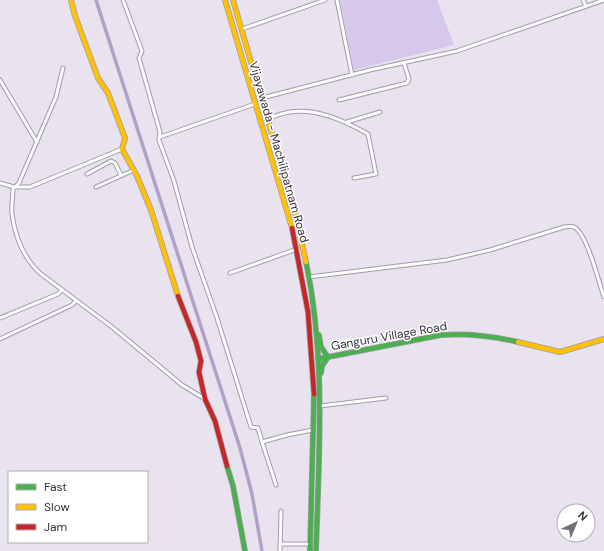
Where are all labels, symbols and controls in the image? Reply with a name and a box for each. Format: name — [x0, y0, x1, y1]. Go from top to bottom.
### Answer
street label: Vijayawada - Machilipatnam Road — [245, 59, 313, 245]
street label: Ganguru Village Road — [330, 318, 448, 354]
legend — [8, 471, 148, 543]
text: Fast — [44, 479, 67, 495]
text: Slow — [44, 499, 70, 515]
north arrow — [556, 503, 596, 543]
text: N — [575, 508, 591, 524]
text: Jam — [44, 519, 67, 535]

